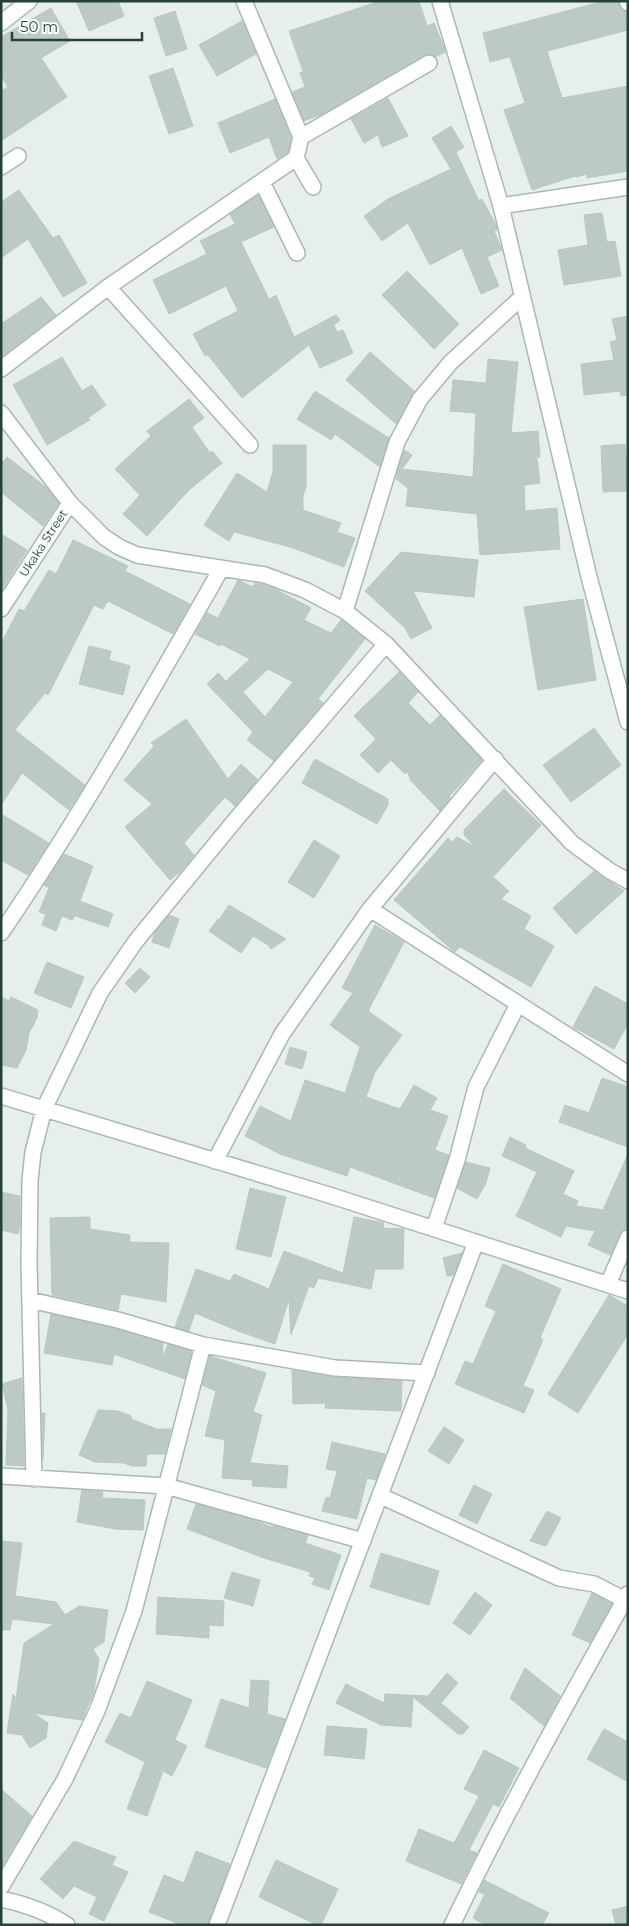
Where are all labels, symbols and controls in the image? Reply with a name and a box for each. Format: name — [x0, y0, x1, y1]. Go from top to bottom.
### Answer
scale bar — [12, 10, 142, 42]
text: 50 m — [20, 17, 58, 36]
street label: Ukaka Street — [16, 506, 70, 579]

